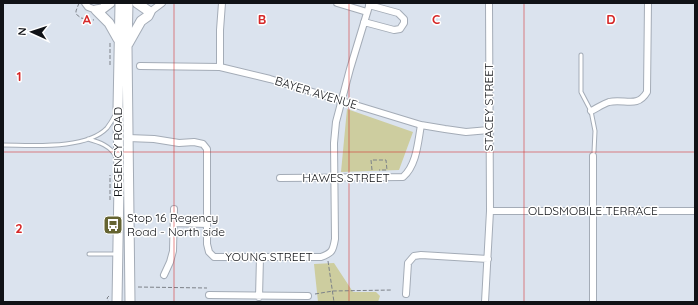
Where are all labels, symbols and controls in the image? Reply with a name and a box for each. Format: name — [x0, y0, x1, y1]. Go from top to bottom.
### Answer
text: A — [83, 11, 92, 27]
text: B — [258, 11, 266, 27]
text: C — [432, 11, 440, 27]
text: D — [606, 11, 616, 27]
north arrow — [12, 12, 52, 52]
text: N — [15, 27, 29, 36]
street label: STACEY STREET — [481, 63, 496, 151]
text: 1 — [16, 68, 22, 84]
street label: BAYER AVENUE — [273, 73, 359, 112]
street label: REGENCY ROAD — [110, 107, 125, 197]
street label: HAWES STREET — [302, 170, 390, 185]
street label: OLDSMOBILE TERRACE — [528, 203, 658, 218]
place label: Stop 16 Regency Road - North side — [127, 210, 225, 239]
bus stop icon: Stop 16 Regency Road - North side — [102, 214, 124, 236]
text: 2 — [15, 220, 23, 236]
street label: YOUNG STREET — [225, 249, 313, 264]

